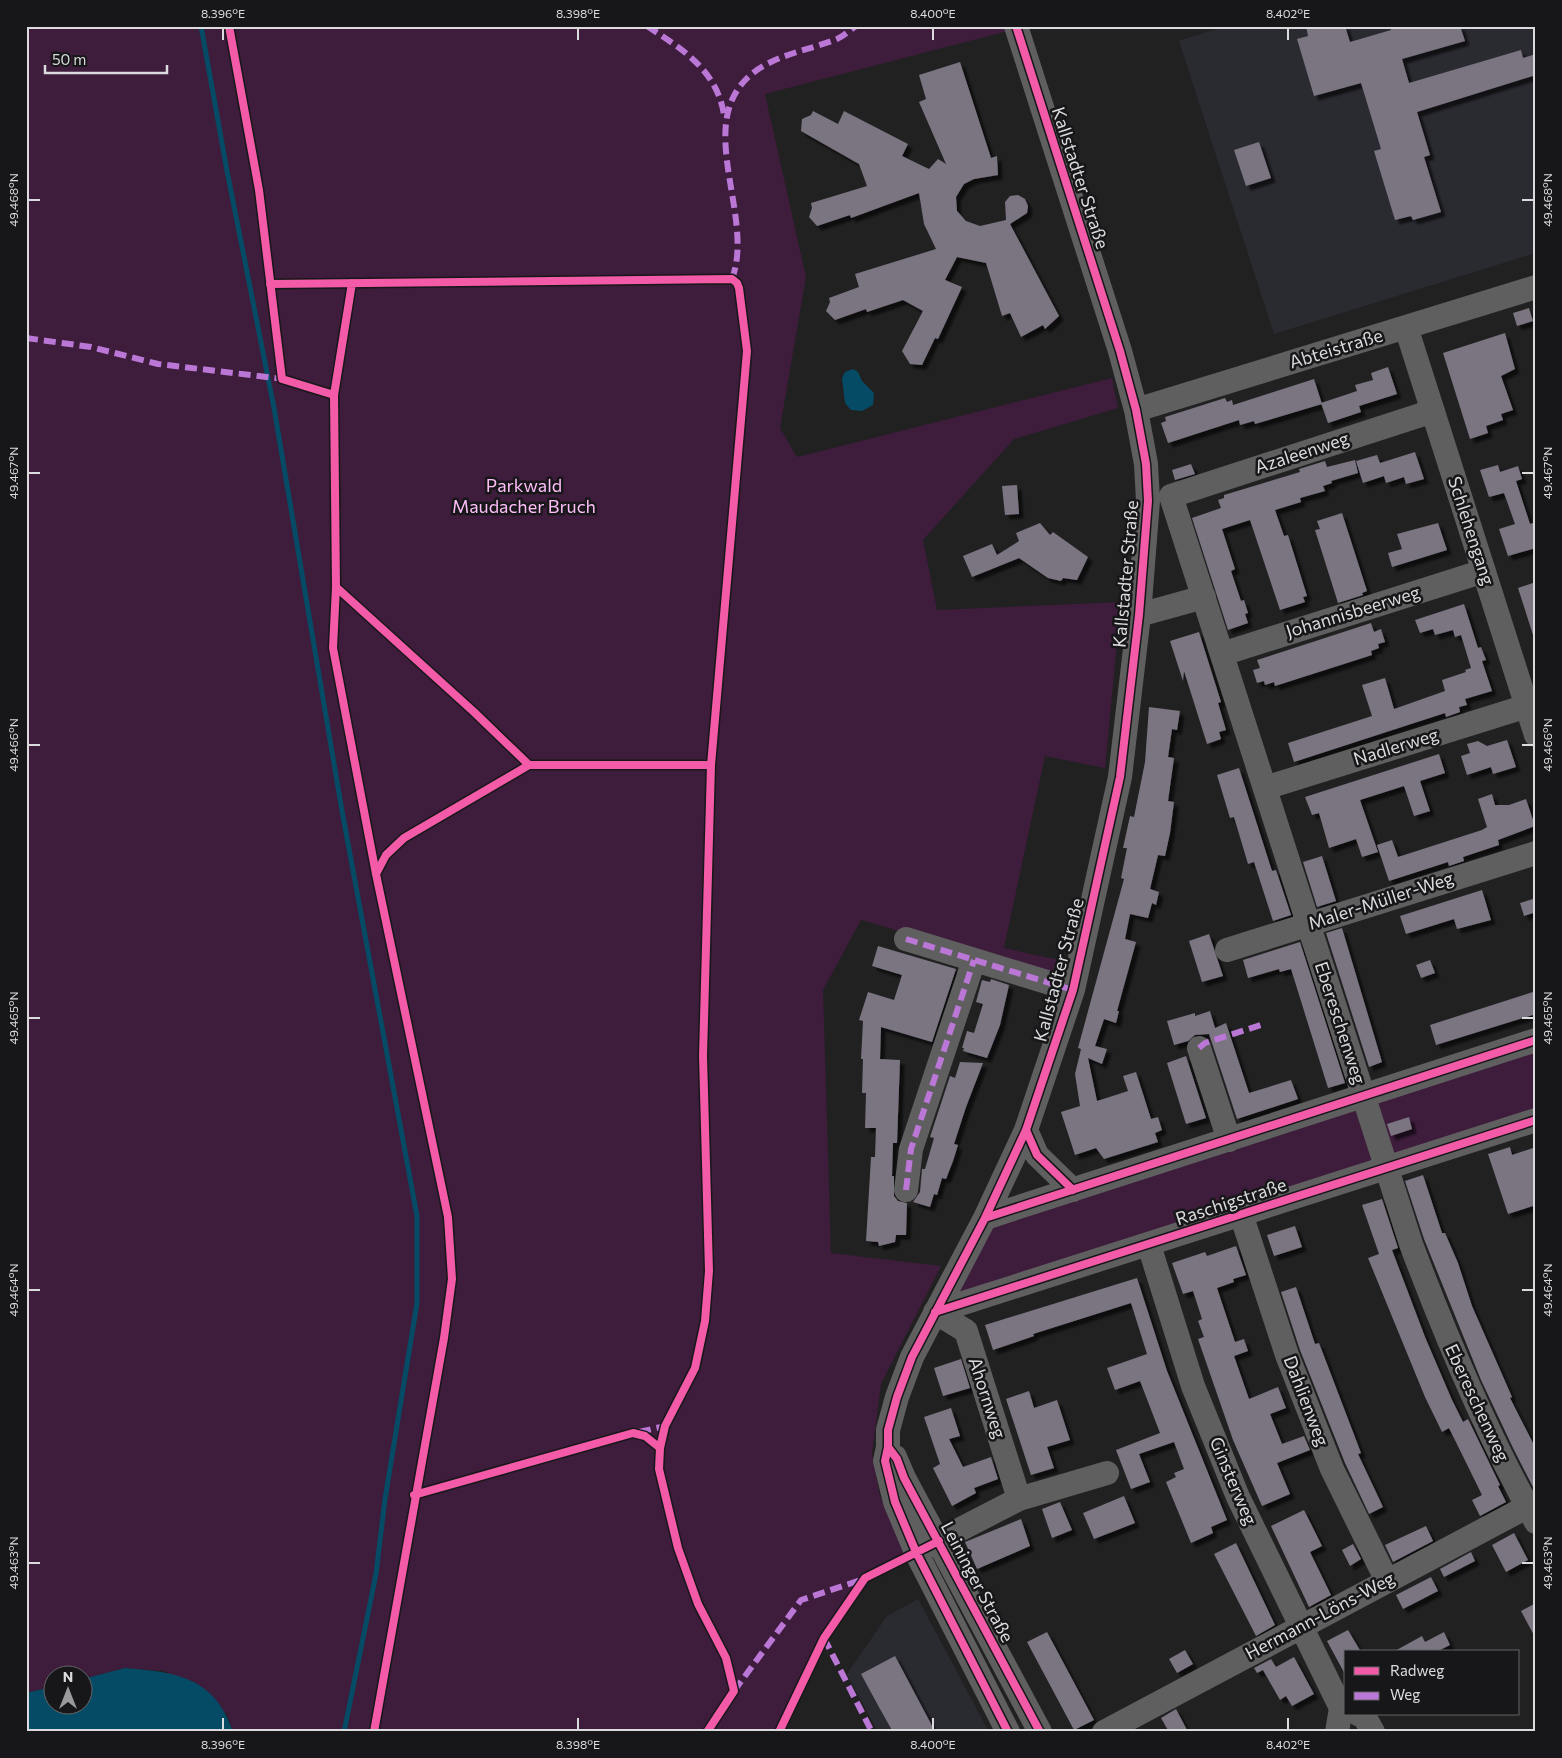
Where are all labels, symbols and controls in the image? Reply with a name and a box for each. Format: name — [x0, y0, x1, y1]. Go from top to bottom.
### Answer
text: 8.396°E — [201, 6, 245, 20]
text: 8.398°E — [556, 6, 600, 20]
text: 8.400°E — [910, 6, 956, 20]
text: 8.402°E — [1266, 6, 1310, 20]
scale bar — [45, 42, 168, 74]
text: 50 m — [52, 50, 86, 68]
street label: Kallstadter Straße — [1048, 104, 1114, 251]
text: 49.468°N — [6, 173, 20, 227]
text: 49.468°N — [1540, 173, 1554, 227]
street label: Abteistraße — [1286, 323, 1385, 373]
street label: Azaleenweg — [1252, 426, 1352, 478]
text: 49.467°N — [6, 447, 20, 499]
text: 49.467°N — [1540, 447, 1554, 499]
park label: Parkwald Maudacher Bruch — [452, 474, 596, 517]
street label: Schlehengang — [1444, 474, 1500, 588]
street label: Kallstadter Straße — [1108, 499, 1142, 649]
street label: Johannisbeerweg — [1283, 580, 1423, 642]
text: 49.466°N — [6, 718, 20, 772]
text: 49.466°N — [1540, 718, 1554, 772]
street label: Nadlerweg — [1350, 723, 1441, 769]
street label: Maler-Müller-Weg — [1305, 866, 1456, 934]
street label: Kallstadter Straße — [1028, 895, 1088, 1044]
street label: Ebereschenweg — [1311, 959, 1371, 1087]
text: 49.465°N — [6, 991, 20, 1045]
text: 49.465°N — [1540, 991, 1554, 1045]
street label: Raschigstraße — [1172, 1173, 1289, 1229]
text: 49.464°N — [6, 1263, 20, 1317]
text: 49.464°N — [1540, 1263, 1554, 1317]
street label: Ebereschenweg — [1441, 1340, 1515, 1465]
street label: Dahlienweg — [1280, 1352, 1334, 1449]
street label: Ahornweg — [964, 1354, 1011, 1441]
street label: Ginsterweg — [1206, 1433, 1262, 1528]
street label: Leininger Straße — [937, 1517, 1019, 1646]
text: 49.463°N — [6, 1537, 20, 1589]
text: 49.463°N — [1540, 1537, 1554, 1589]
street label: Hermann-Löns-Weg — [1241, 1566, 1398, 1664]
legend — [1344, 1650, 1520, 1716]
text: Radweg — [1390, 1661, 1444, 1679]
north arrow — [42, 1666, 92, 1716]
text: N — [63, 1668, 73, 1685]
text: Weg — [1390, 1685, 1420, 1703]
text: 8.396°E — [201, 1737, 245, 1751]
text: 8.398°E — [556, 1737, 600, 1751]
text: 8.400°E — [910, 1737, 956, 1751]
text: 8.402°E — [1266, 1737, 1310, 1751]

